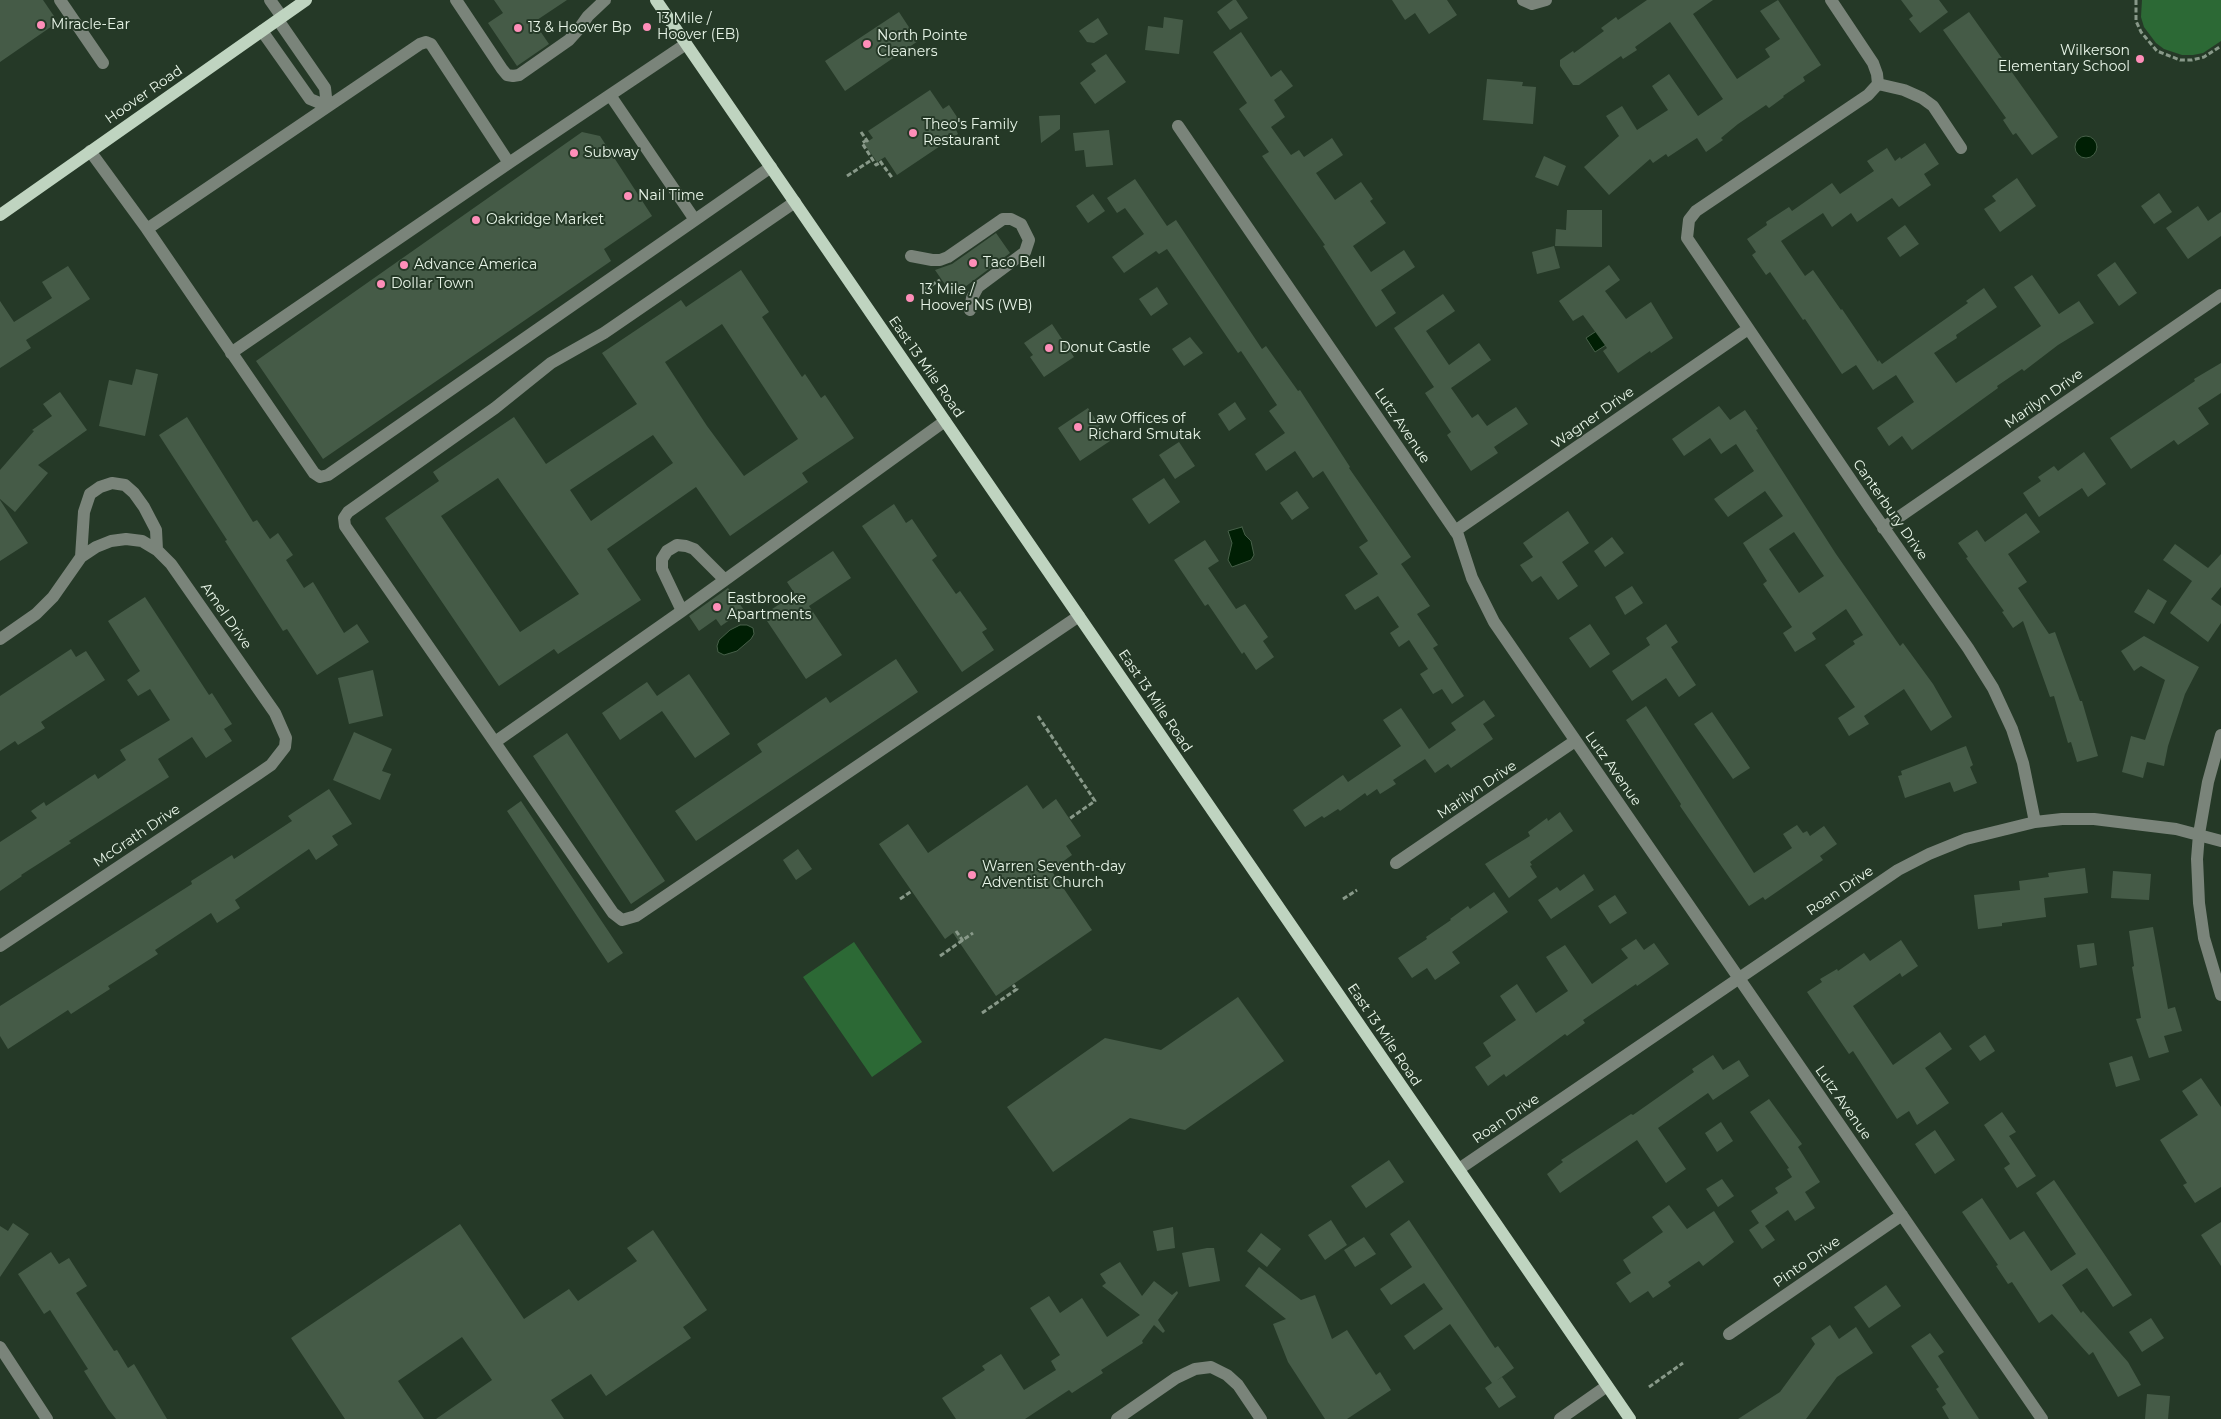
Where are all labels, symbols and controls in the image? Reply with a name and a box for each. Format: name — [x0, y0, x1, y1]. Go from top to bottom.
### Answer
place label: 13 Mile / Hoover (EB) — [657, 11, 740, 44]
place label: Miracle-Ear — [51, 17, 130, 33]
marker: Miracle-Ear — [35, 19, 47, 31]
place label: 13 & Hoover Bp — [528, 20, 632, 36]
marker: 13 Mile / Hoover (EB) — [641, 21, 653, 33]
marker: 13 & Hoover Bp — [512, 22, 524, 34]
place label: North Pointe Cleaners — [877, 28, 968, 60]
marker: North Pointe Cleaners — [861, 38, 873, 50]
place label: Wilkerson Elementary School — [1998, 43, 2130, 75]
marker: Wilkerson Elementary School — [2134, 53, 2146, 65]
street label: Hoover Road — [102, 62, 186, 128]
place label: Theo's Family Restaurant — [923, 117, 1018, 150]
marker: Theo's Family Restaurant — [907, 127, 919, 139]
place label: Subway — [584, 145, 639, 161]
marker: Subway — [568, 147, 580, 159]
place label: Nail Time — [638, 188, 704, 204]
marker: Nail Time — [622, 190, 634, 202]
place label: Oakridge Market — [486, 212, 604, 228]
marker: Oakridge Market — [470, 214, 482, 226]
place label: Taco Bell — [983, 255, 1046, 271]
place label: Advance America — [414, 257, 537, 273]
marker: Taco Bell — [967, 257, 979, 269]
marker: Advance America — [398, 259, 410, 271]
place label: Dollar Town — [391, 276, 474, 292]
marker: Dollar Town — [375, 278, 387, 290]
place label: 13 Mile / Hoover NS (WB) — [920, 282, 1033, 314]
marker: 13 Mile / Hoover NS (WB) — [904, 292, 916, 304]
street label: East 13 Mile Road — [885, 313, 967, 421]
place label: Donut Castle — [1059, 340, 1150, 356]
marker: Donut Castle — [1043, 342, 1055, 354]
street label: Marilyn Drive — [2002, 366, 2086, 432]
street label: Wagner Drive — [1549, 383, 1637, 453]
street label: Lutz Avenue — [1371, 385, 1433, 467]
place label: Law Offices of Richard Smutak — [1088, 411, 1201, 444]
marker: Law Offices of Richard Smutak — [1072, 421, 1084, 433]
street label: Canterbury Drive — [1849, 456, 1931, 564]
street label: Amel Drive — [197, 579, 255, 653]
place label: Eastbrooke Apartments — [727, 591, 812, 624]
marker: Eastbrooke Apartments — [711, 601, 723, 613]
street label: East 13 Mile Road — [1114, 647, 1196, 755]
street label: Lutz Avenue — [1581, 729, 1645, 809]
street label: Marilyn Drive — [1434, 757, 1520, 823]
street label: McGrath Drive — [90, 801, 184, 871]
place label: Warren Seventh-day Adventist Church — [982, 859, 1126, 892]
street label: Roan Drive — [1803, 863, 1877, 919]
marker: Warren Seventh-day Adventist Church — [966, 869, 978, 881]
street label: East 13 Mile Road — [1343, 981, 1425, 1089]
street label: Lutz Avenue — [1811, 1063, 1875, 1143]
street label: Roan Drive — [1469, 1091, 1543, 1147]
street label: Pinto Drive — [1770, 1233, 1844, 1291]

